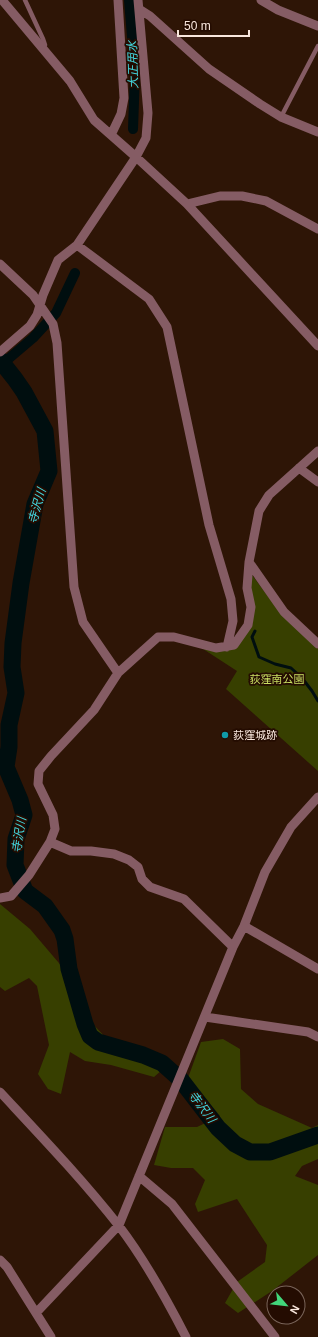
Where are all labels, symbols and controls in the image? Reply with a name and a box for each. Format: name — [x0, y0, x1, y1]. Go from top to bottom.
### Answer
scale bar — [178, 12, 249, 38]
text: 50 m — [184, 19, 211, 33]
water label: 大正用水 — [125, 39, 141, 89]
water label: 寺沢川 — [25, 485, 49, 525]
park label: 荻窪南公園 — [250, 673, 305, 685]
place label: 荻窪城跡 — [233, 729, 277, 741]
marker: 荻窪城跡 — [220, 730, 230, 740]
water label: 寺沢川 — [9, 814, 29, 854]
water label: 寺沢川 — [186, 1088, 220, 1127]
north arrow — [266, 1285, 306, 1325]
text: N — [288, 1303, 302, 1316]

